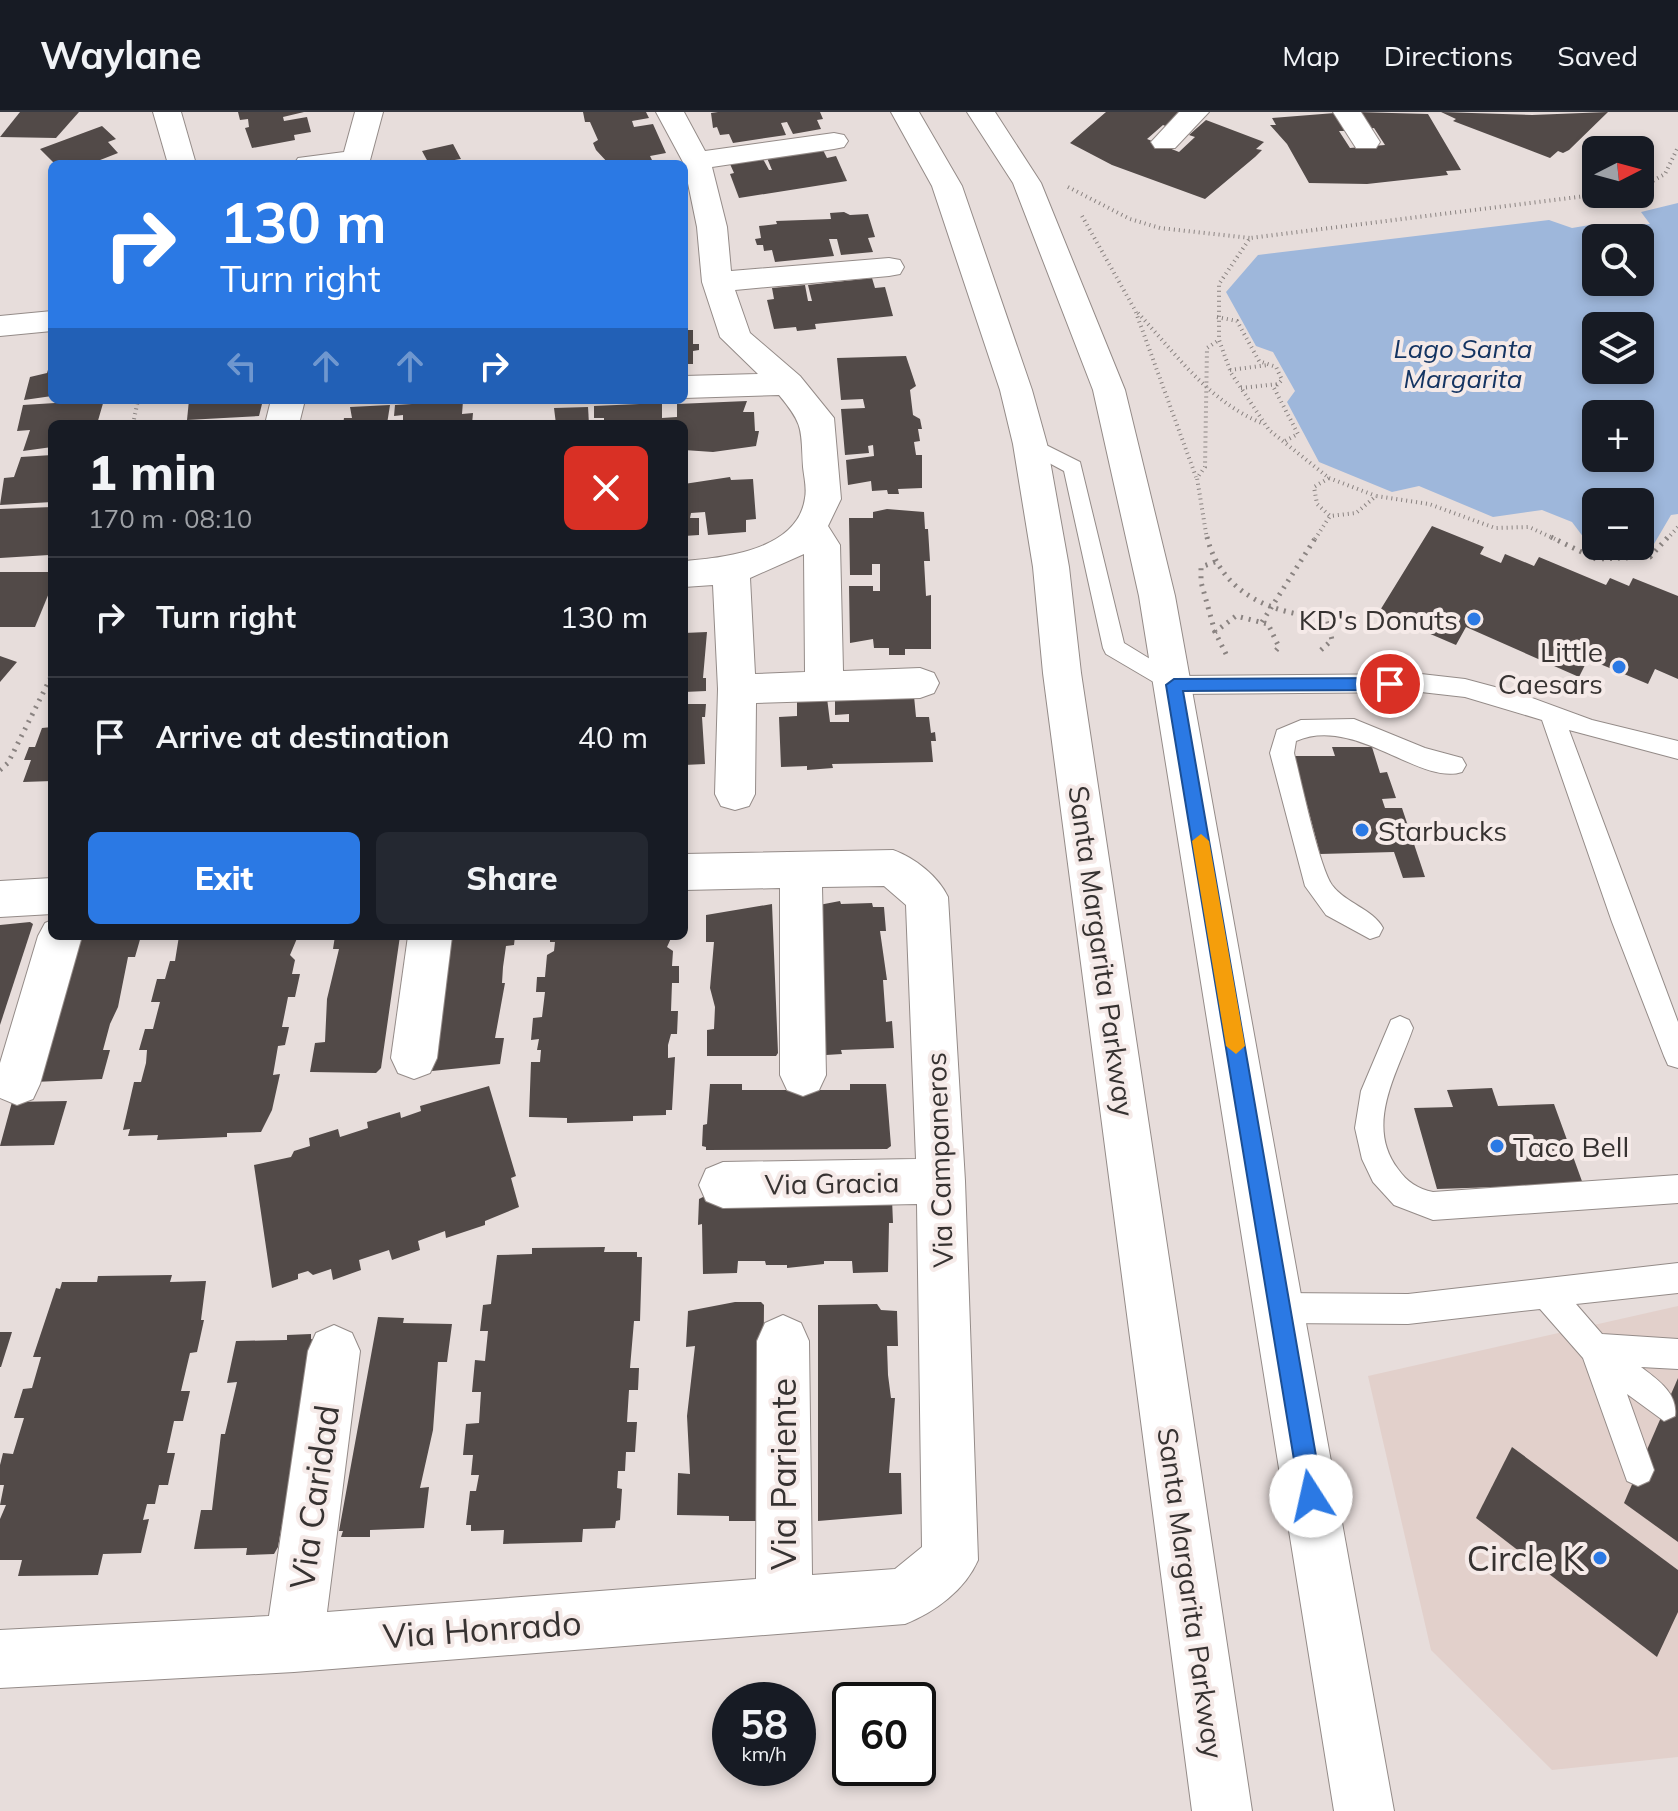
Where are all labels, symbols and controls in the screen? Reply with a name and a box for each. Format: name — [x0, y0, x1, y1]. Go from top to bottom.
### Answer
text: Waylane — [40, 31, 202, 79]
text: Map — [1282, 38, 1340, 73]
text: Directions — [1384, 38, 1513, 73]
text: Saved — [1557, 38, 1638, 73]
north arrow — [1582, 136, 1654, 208]
map controls — [1582, 136, 1654, 560]
text: 130 m — [220, 187, 387, 257]
icon: right — [88, 192, 192, 296]
button: search — [1582, 224, 1654, 296]
text: Turn right — [220, 256, 381, 301]
button: layers — [1582, 312, 1654, 384]
water label: Lago Santa Margarita — [1394, 332, 1532, 395]
icon: left — [220, 344, 264, 388]
icon: ahead — [304, 344, 348, 388]
icon: ahead — [388, 344, 432, 388]
icon: right — [472, 344, 516, 388]
button: + — [1582, 400, 1654, 472]
text: 1 min — [88, 442, 217, 502]
button: close — [564, 446, 648, 530]
button: − — [1582, 488, 1654, 560]
text: 170 m · 08:10 — [88, 502, 252, 535]
icon: right — [88, 595, 132, 639]
text: Turn right — [156, 598, 296, 636]
text: 130 m — [560, 598, 648, 636]
place label: KD's Donuts — [1299, 602, 1458, 637]
marker: KD's Donuts — [1465, 610, 1483, 628]
place label: Little Caesars — [1498, 634, 1603, 701]
pin — [1356, 650, 1424, 718]
marker: Little Caesars — [1610, 658, 1628, 676]
icon: arrive — [1368, 662, 1412, 706]
icon: arrive — [88, 715, 132, 759]
text: Arrive at destination — [156, 718, 450, 756]
text: 40 m — [578, 718, 648, 756]
street label: Santa Margarita Parkway — [1061, 783, 1143, 1119]
place label: Starbucks — [1378, 813, 1507, 848]
marker: Starbucks — [1353, 821, 1371, 839]
button: Exit — [88, 832, 360, 924]
button: Share — [376, 832, 648, 924]
street label: Via Campaneros — [918, 1052, 960, 1268]
place label: Taco Bell — [1513, 1129, 1629, 1164]
marker: Taco Bell — [1488, 1137, 1506, 1155]
street label: Via Gracia — [764, 1164, 900, 1202]
street label: Via Pariente — [762, 1378, 805, 1570]
street label: Via Caridad — [280, 1402, 348, 1592]
street label: Santa Margarita Parkway — [1150, 1425, 1232, 1761]
position arrow — [1269, 1454, 1353, 1538]
place label: Circle K — [1467, 1537, 1584, 1580]
marker: Circle K — [1591, 1549, 1609, 1567]
street label: Via Honrado — [381, 1601, 583, 1657]
speed limit sign: 60 — [832, 1682, 936, 1786]
text: 58 — [740, 1699, 788, 1749]
text: km/h — [741, 1741, 787, 1766]

